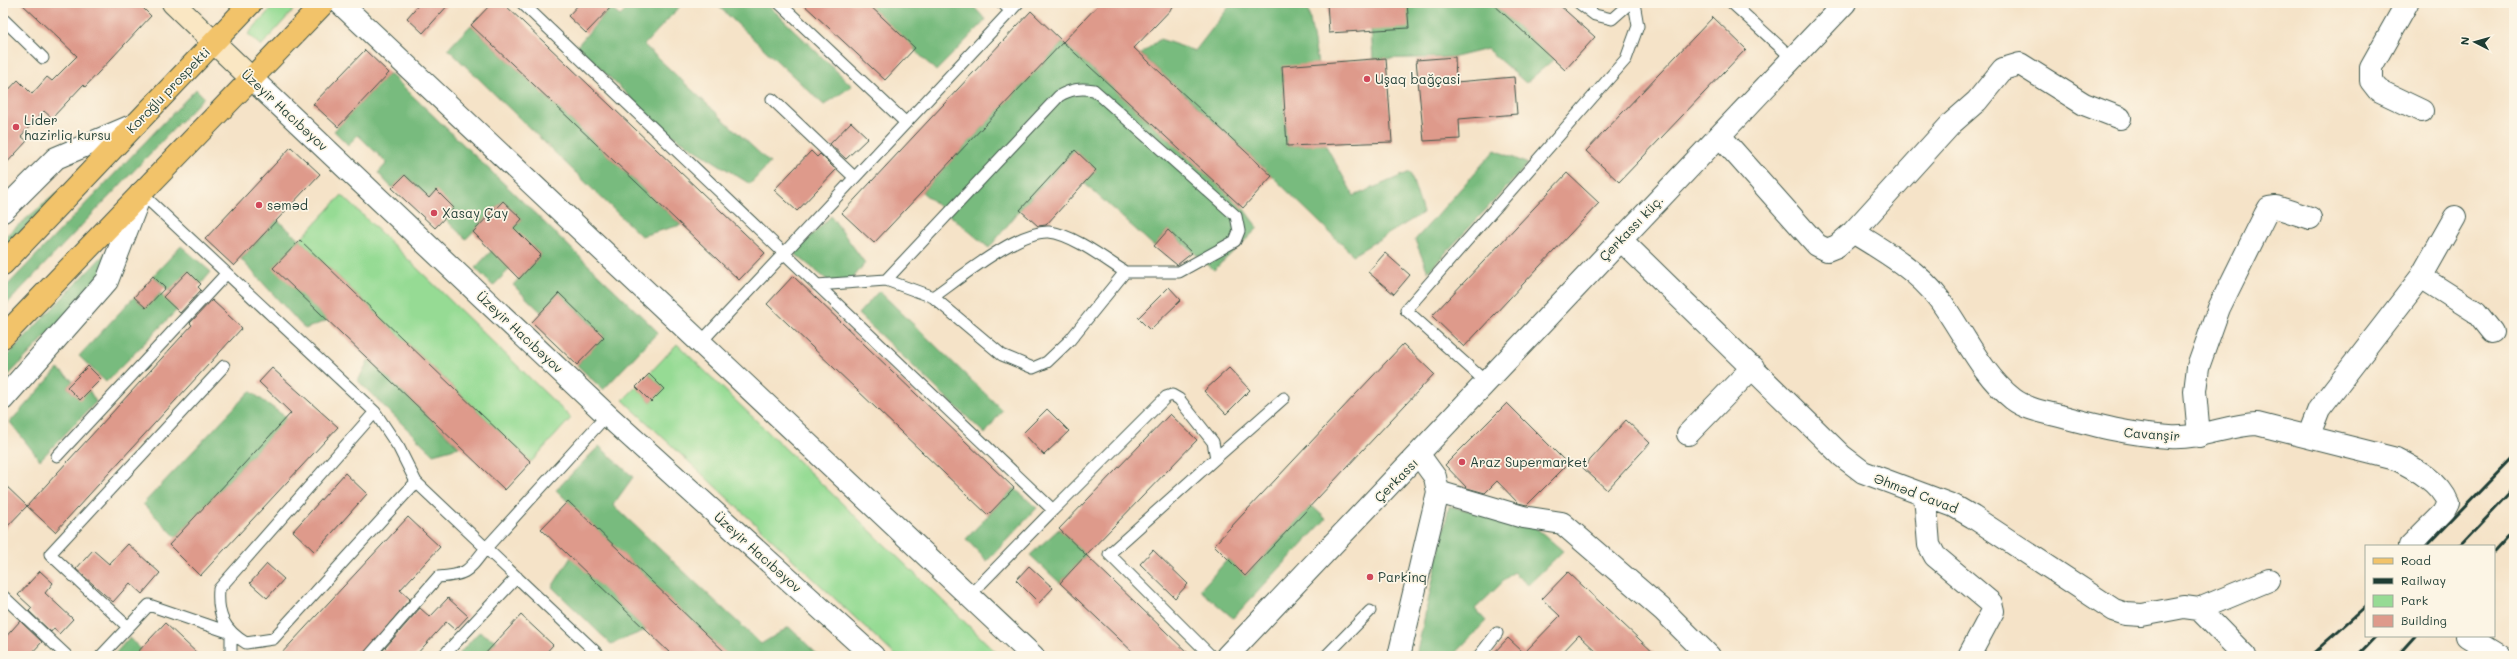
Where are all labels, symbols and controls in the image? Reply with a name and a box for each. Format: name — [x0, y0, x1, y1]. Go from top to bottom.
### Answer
north arrow — [2455, 22, 2495, 62]
text: N — [2457, 36, 2472, 46]
street label: Koroğlu prospekti — [122, 43, 213, 136]
street label: Üzeyir Hacıbəyov — [239, 65, 332, 154]
place label: Uşaq bağçasi — [1375, 70, 1461, 87]
marker: Uşaq bağçasi — [1362, 74, 1372, 84]
place label: Lider hazirliq kursu — [24, 111, 111, 143]
marker: Lider hazirliq kursu — [11, 122, 21, 132]
street label: Çerkassı küç. — [1595, 191, 1666, 264]
place label: səməd — [267, 196, 308, 213]
marker: səməd — [254, 200, 264, 210]
place label: Xasay Çay — [442, 204, 508, 221]
marker: Xasay Çay — [429, 208, 439, 218]
street label: Üzeyir Hacıbəyov — [474, 287, 567, 376]
street label: Cavanşir — [2123, 423, 2181, 444]
place label: Araz Supermarket — [1470, 453, 1588, 470]
street label: Çerkassı — [1370, 454, 1421, 505]
marker: Araz Supermarket — [1457, 457, 1467, 467]
street label: Əhməd Cavad — [1872, 469, 1961, 516]
street label: Üzeyir Hacıbəyov — [711, 508, 806, 596]
legend — [2365, 545, 2495, 637]
text: Road — [2401, 552, 2431, 568]
place label: Parkinq — [1378, 568, 1427, 585]
marker: Parkinq — [1365, 572, 1375, 582]
text: Railway — [2401, 572, 2446, 588]
text: Park — [2401, 592, 2428, 608]
text: Building — [2401, 612, 2447, 628]

